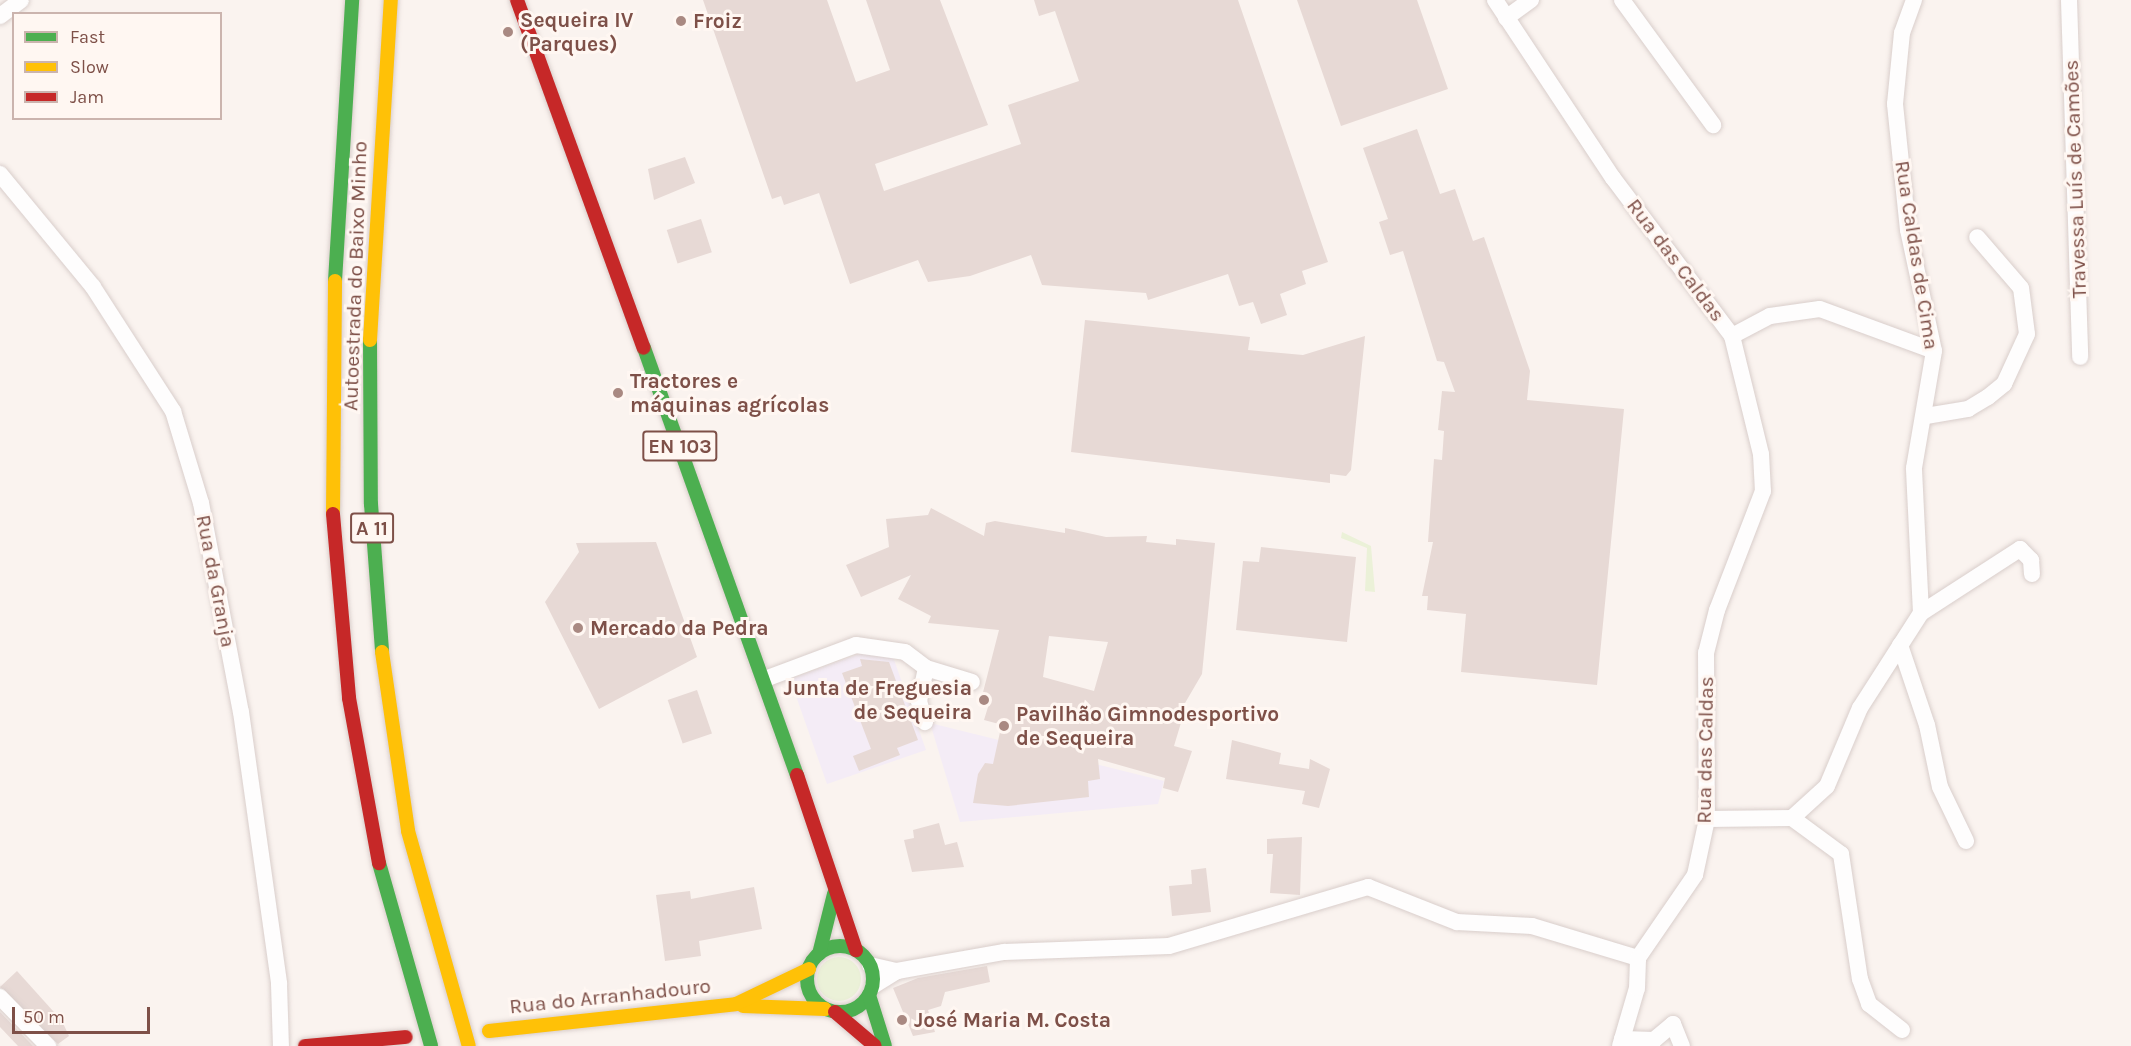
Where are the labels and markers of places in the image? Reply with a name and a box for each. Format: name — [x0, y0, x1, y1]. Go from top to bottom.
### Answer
place label: Sequeira IV (Parques) — [520, 7, 633, 57]
place label: Froiz — [693, 8, 742, 34]
marker: Froiz — [674, 14, 688, 28]
marker: Sequeira IV (Parques) — [501, 25, 515, 39]
place label: Tractores e máquinas agrícolas — [630, 368, 829, 418]
marker: Tractores e máquinas agrícolas — [611, 386, 625, 400]
place label: Mercado da Pedra — [590, 615, 768, 641]
marker: Mercado da Pedra — [571, 621, 585, 635]
place label: Junta de Freguesia de Sequeira — [784, 675, 972, 725]
marker: Junta de Freguesia de Sequeira — [977, 693, 991, 707]
place label: Pavilhão Gimnodesportivo de Sequeira — [1016, 701, 1279, 751]
marker: Pavilhão Gimnodesportivo de Sequeira — [997, 719, 1011, 733]
place label: José Maria M. Costa — [914, 1007, 1111, 1033]
marker: José Maria M. Costa — [895, 1013, 909, 1027]

